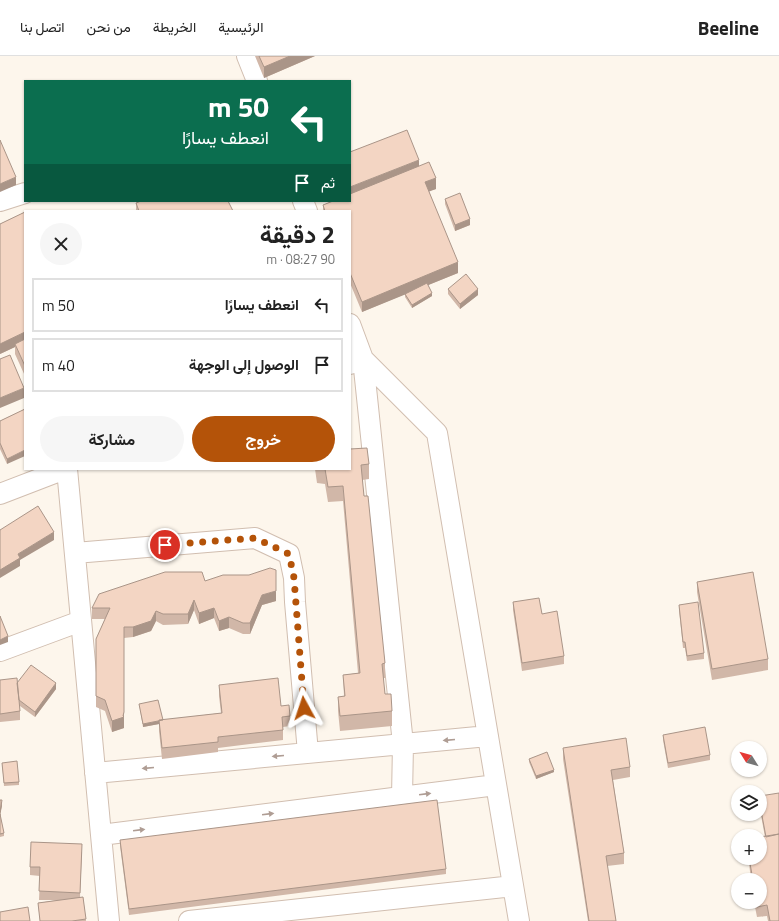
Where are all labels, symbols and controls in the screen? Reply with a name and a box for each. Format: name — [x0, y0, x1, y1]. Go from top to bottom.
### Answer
text: Beeline — [698, 13, 759, 42]
text: اتصل بنا — [20, 16, 65, 37]
text: من نحن — [87, 16, 131, 37]
text: الخريطة — [153, 16, 196, 37]
text: الرئيسية — [218, 16, 263, 37]
text: 50 m — [208, 85, 269, 128]
icon: left — [283, 96, 335, 148]
text: انعطف يسارًا — [182, 124, 269, 151]
text: ثم — [321, 171, 335, 194]
icon: arrive — [291, 172, 313, 194]
text: 2 دقيقة — [260, 216, 335, 252]
button: close — [40, 223, 82, 265]
text: 90 m · 08:27 — [266, 249, 335, 269]
text: انعطف يسارًا — [225, 293, 299, 316]
text: 50 m — [42, 294, 75, 317]
icon: left — [311, 294, 333, 316]
text: الوصول إلى الوجهة — [189, 353, 299, 376]
text: 40 m — [42, 354, 75, 377]
icon: arrive — [311, 354, 333, 376]
button: مشاركة — [40, 416, 184, 462]
button: خروج — [192, 416, 335, 462]
pin — [148, 528, 182, 562]
icon: arrive — [154, 534, 176, 556]
position arrow — [283, 687, 325, 729]
one-way arrow — [443, 737, 455, 743]
north arrow — [731, 741, 767, 777]
map controls — [731, 741, 767, 909]
one-way arrow — [272, 753, 284, 759]
one-way arrow — [142, 765, 154, 771]
button: layers — [731, 785, 767, 821]
one-way arrow — [419, 791, 431, 797]
one-way arrow — [262, 810, 274, 817]
one-way arrow — [133, 827, 145, 833]
button: + — [731, 829, 767, 865]
button: − — [731, 873, 767, 909]

